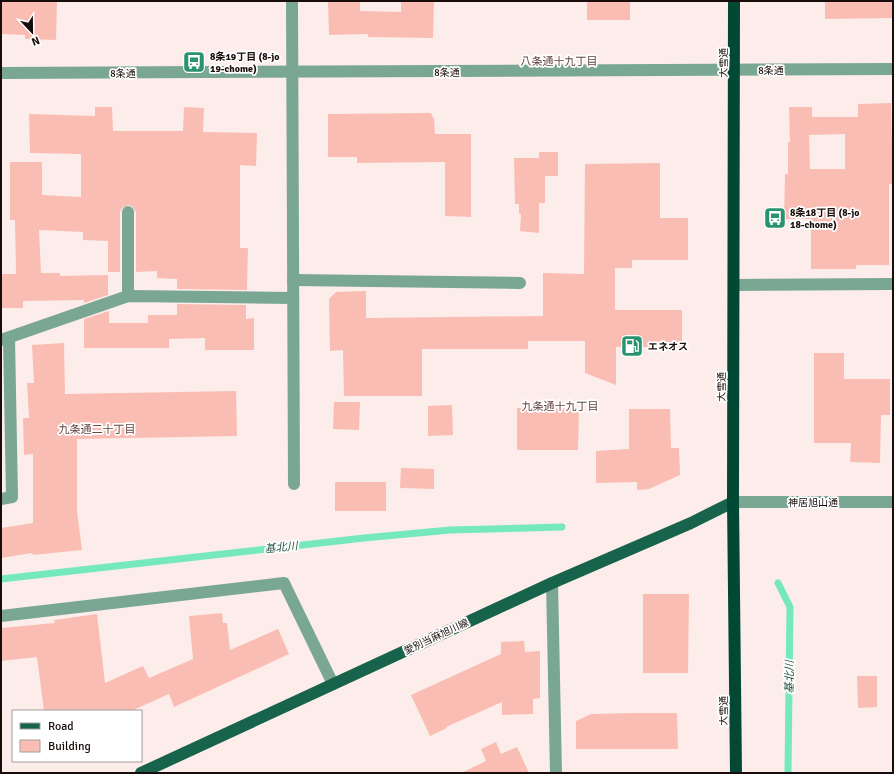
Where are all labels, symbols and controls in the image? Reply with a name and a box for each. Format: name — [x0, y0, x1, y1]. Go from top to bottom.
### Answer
north arrow — [12, 12, 52, 52]
text: N — [30, 33, 42, 48]
street label: 大雪通 — [718, 48, 730, 78]
bus stop icon: 8条19丁目 (8-jo 19-chome) — [181, 49, 207, 75]
place label: 8条19丁目 (8-jo 19-chome) — [210, 51, 280, 75]
district label: 八条通十九丁目 — [521, 55, 598, 68]
street label: 8条通 — [758, 65, 784, 77]
street label: 8条通 — [434, 67, 460, 79]
street label: 8条通 — [110, 68, 136, 80]
bus stop icon: 8条18丁目 (8-jo 18-chome) — [762, 205, 788, 231]
place label: 8条18丁目 (8-jo 18-chome) — [790, 207, 860, 231]
fuel station icon: エネオス — [619, 333, 645, 359]
place label: エネオス — [648, 341, 688, 353]
street label: 大雪通 — [716, 372, 728, 402]
district label: 九条通十九丁目 — [522, 400, 599, 413]
district label: 九条通二十丁目 — [59, 423, 136, 436]
street label: 神居旭山通 — [788, 497, 838, 509]
water label: 基北川 — [264, 539, 299, 556]
street label: 愛別当麻旭川線 — [402, 617, 471, 657]
water label: 基北川 — [783, 659, 796, 694]
street label: 大雪通 — [718, 696, 730, 726]
legend — [12, 710, 142, 762]
text: Road — [48, 719, 74, 734]
text: Building — [48, 739, 91, 754]

